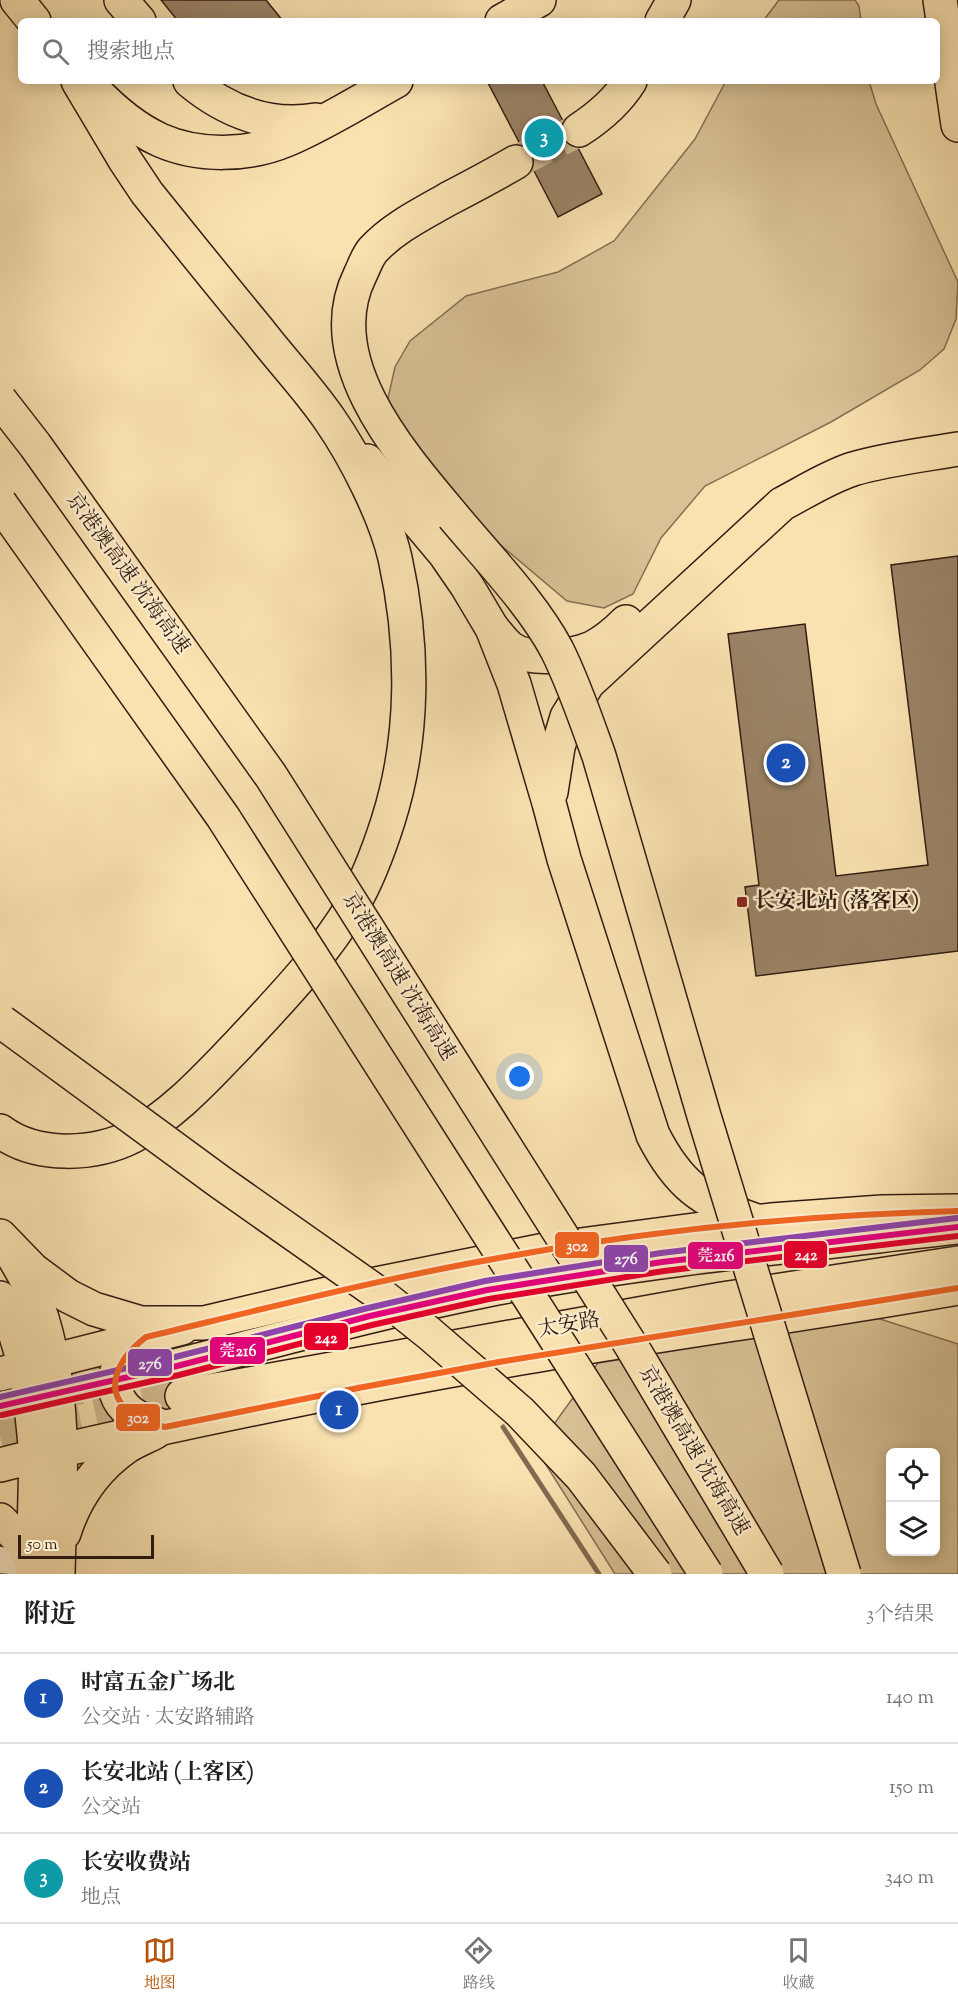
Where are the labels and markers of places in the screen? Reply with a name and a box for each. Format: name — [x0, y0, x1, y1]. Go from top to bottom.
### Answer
pin: 3 — [524, 116, 564, 160]
pin: 2 — [766, 740, 806, 786]
place label: 长安北站 (落客区) — [754, 887, 919, 917]
marker: 长安北站 (落客区) — [735, 895, 749, 909]
pin: 1 — [320, 1388, 358, 1432]

